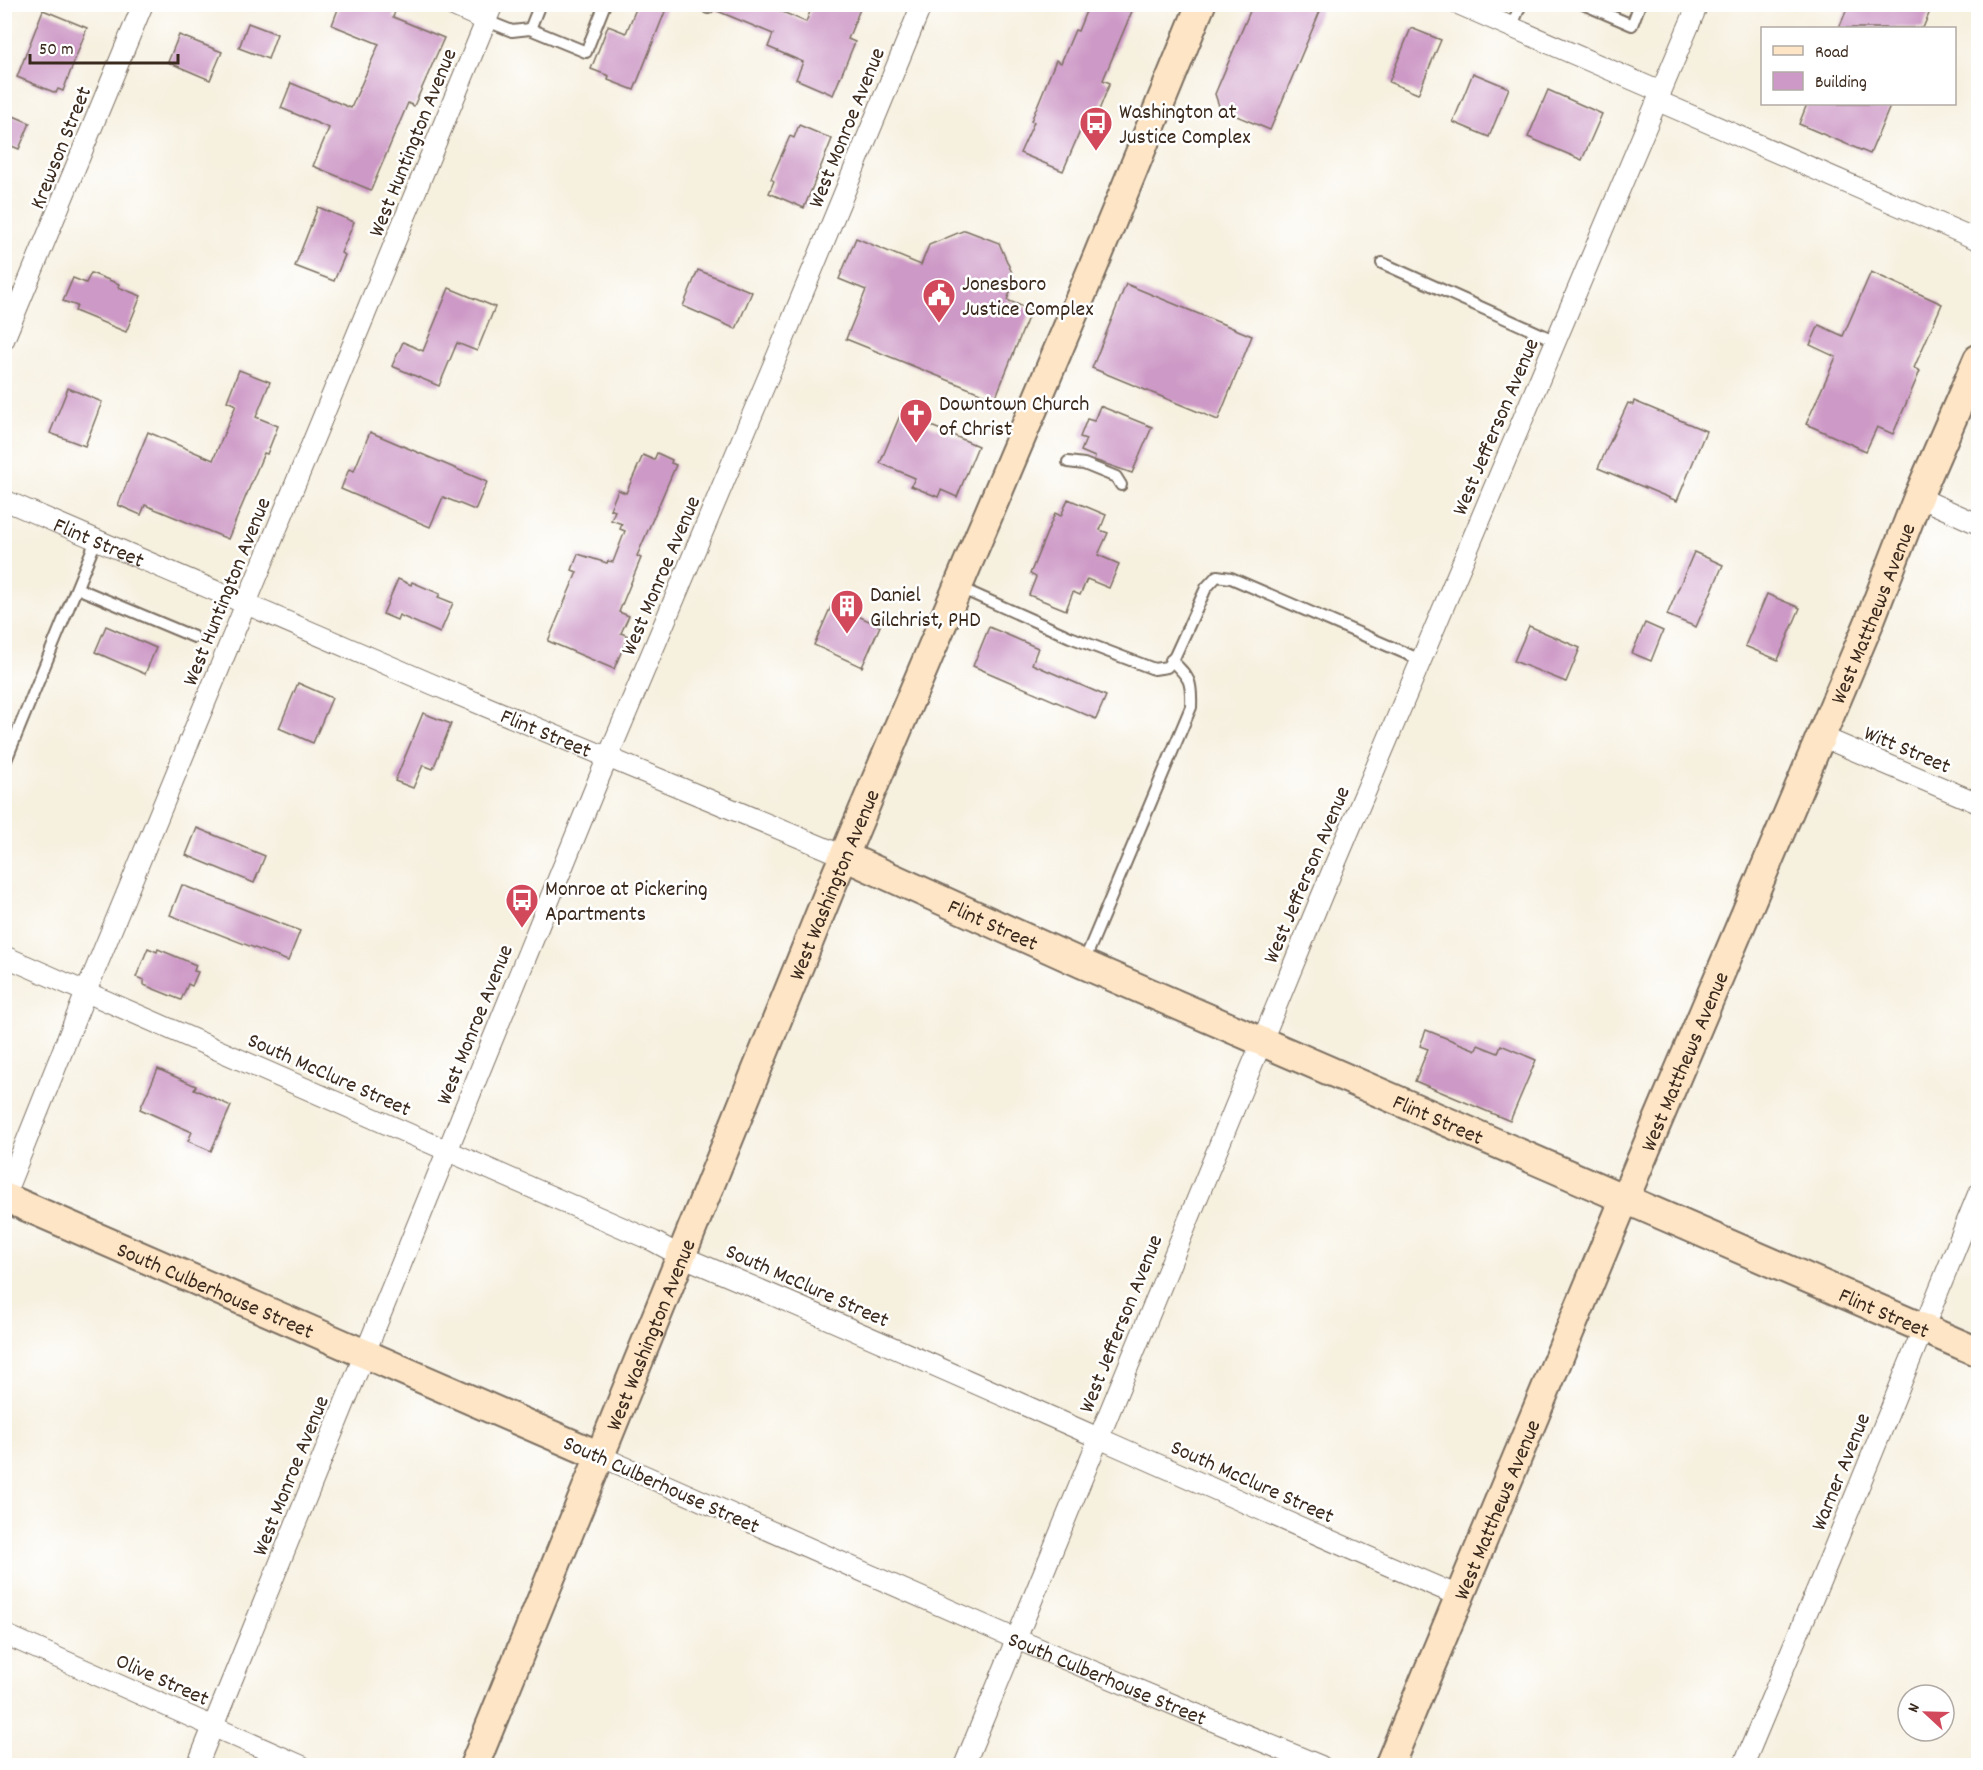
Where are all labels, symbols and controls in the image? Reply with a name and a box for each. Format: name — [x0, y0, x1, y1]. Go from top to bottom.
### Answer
scale bar — [30, 27, 178, 65]
legend — [1761, 27, 1956, 105]
text: 50 m — [39, 38, 74, 63]
text: Road — [1815, 41, 1849, 66]
street label: West Monroe Avenue — [802, 43, 895, 213]
street label: West Huntington Avenue — [362, 44, 466, 242]
text: Building — [1815, 71, 1867, 96]
street label: Krewson Street — [24, 82, 101, 214]
place label: Washington at Justice Complex — [1119, 98, 1250, 154]
bus stop icon: Washington at Justice Complex — [1078, 105, 1114, 152]
place label: Jonesboro Justice Complex — [962, 270, 1093, 326]
public building icon: Jonesboro Justice Complex — [921, 277, 957, 324]
street label: West Jefferson Avenue — [1446, 334, 1549, 521]
place label: Downtown Church of Christ — [939, 390, 1089, 446]
church icon: Downtown Church of Christ — [898, 397, 934, 444]
street label: West Monroe Avenue — [615, 492, 710, 661]
street label: West Huntington Avenue — [176, 493, 280, 691]
street label: Flint Street — [48, 511, 148, 577]
street label: West Matthews Avenue — [1824, 519, 1925, 710]
place label: Daniel Gilchrist, PHD — [870, 581, 981, 637]
building icon: Daniel Gilchrist, PHD — [829, 588, 865, 635]
street label: Flint Street — [495, 702, 595, 768]
street label: Witt Street — [1859, 719, 1955, 783]
street label: West Jefferson Avenue — [1257, 782, 1360, 969]
street label: West Washington Avenue — [783, 785, 889, 986]
place label: Monroe at Pickering Apartments — [545, 875, 708, 931]
bus stop icon: Monroe at Pickering Apartments — [504, 882, 540, 929]
street label: Flint Street — [942, 893, 1042, 961]
street label: West Monroe Avenue — [430, 940, 523, 1110]
street label: West Matthews Avenue — [1634, 968, 1738, 1157]
street label: South McClure Street — [242, 1026, 415, 1126]
street label: Flint Street — [1387, 1088, 1488, 1155]
street label: West Jefferson Avenue — [1072, 1231, 1172, 1418]
street label: West Washington Avenue — [600, 1235, 705, 1436]
street label: South Culberhouse Street — [111, 1236, 318, 1349]
street label: South McClure Street — [720, 1237, 893, 1337]
street label: Flint Street — [1833, 1281, 1933, 1348]
street label: West Monroe Avenue — [246, 1391, 339, 1561]
street label: Warner Avenue — [1805, 1409, 1880, 1536]
street label: West Matthews Avenue — [1448, 1416, 1550, 1606]
street label: South Culberhouse Street — [557, 1429, 764, 1543]
street label: South McClure Street — [1165, 1433, 1338, 1533]
street label: South Culberhouse Street — [1002, 1625, 1210, 1736]
street label: Olive Street — [110, 1647, 213, 1716]
north arrow — [1896, 1683, 1956, 1743]
text: N — [1902, 1700, 1927, 1716]

